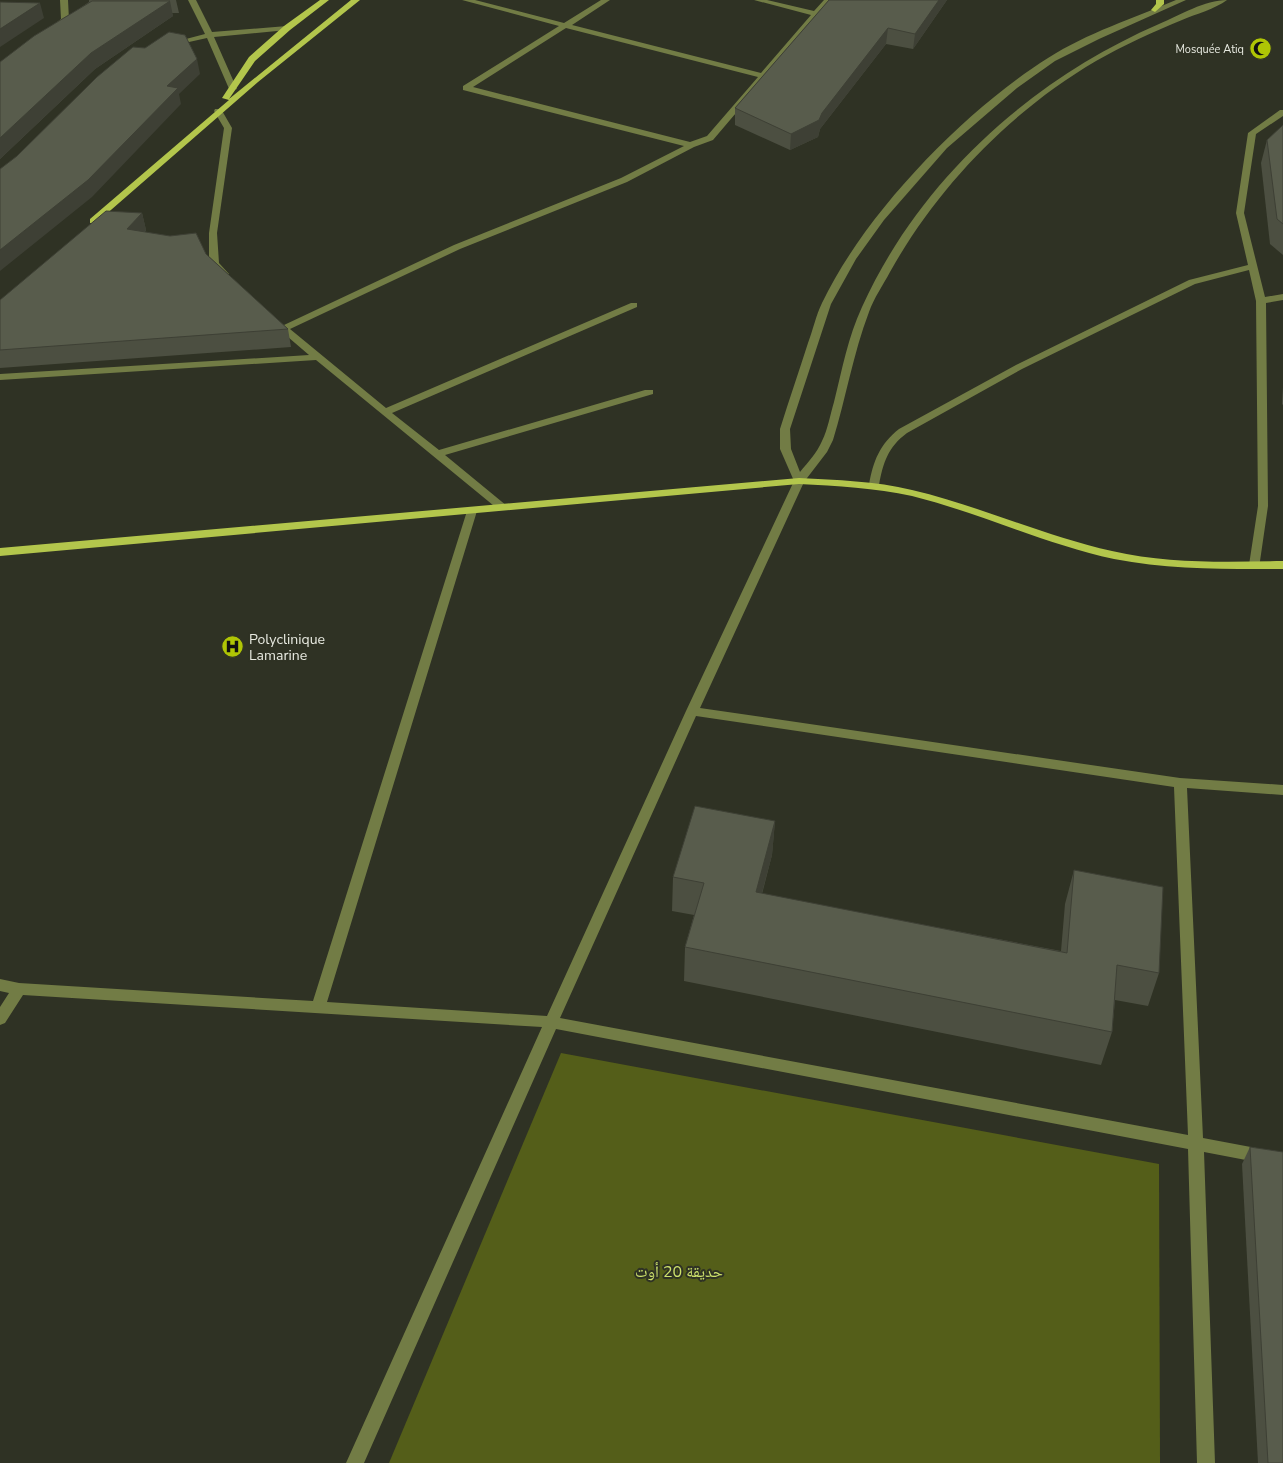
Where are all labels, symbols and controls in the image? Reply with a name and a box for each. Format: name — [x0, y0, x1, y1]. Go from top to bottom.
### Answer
mosque icon: Mosquée Atiq — [1248, 37, 1272, 61]
place label: Mosquée Atiq — [1175, 42, 1244, 57]
place label: Polyclinique Lamarine — [249, 630, 325, 665]
hospital icon: Polyclinique Lamarine — [221, 635, 245, 659]
park label: حديقة 20 أوت — [635, 1261, 723, 1283]

